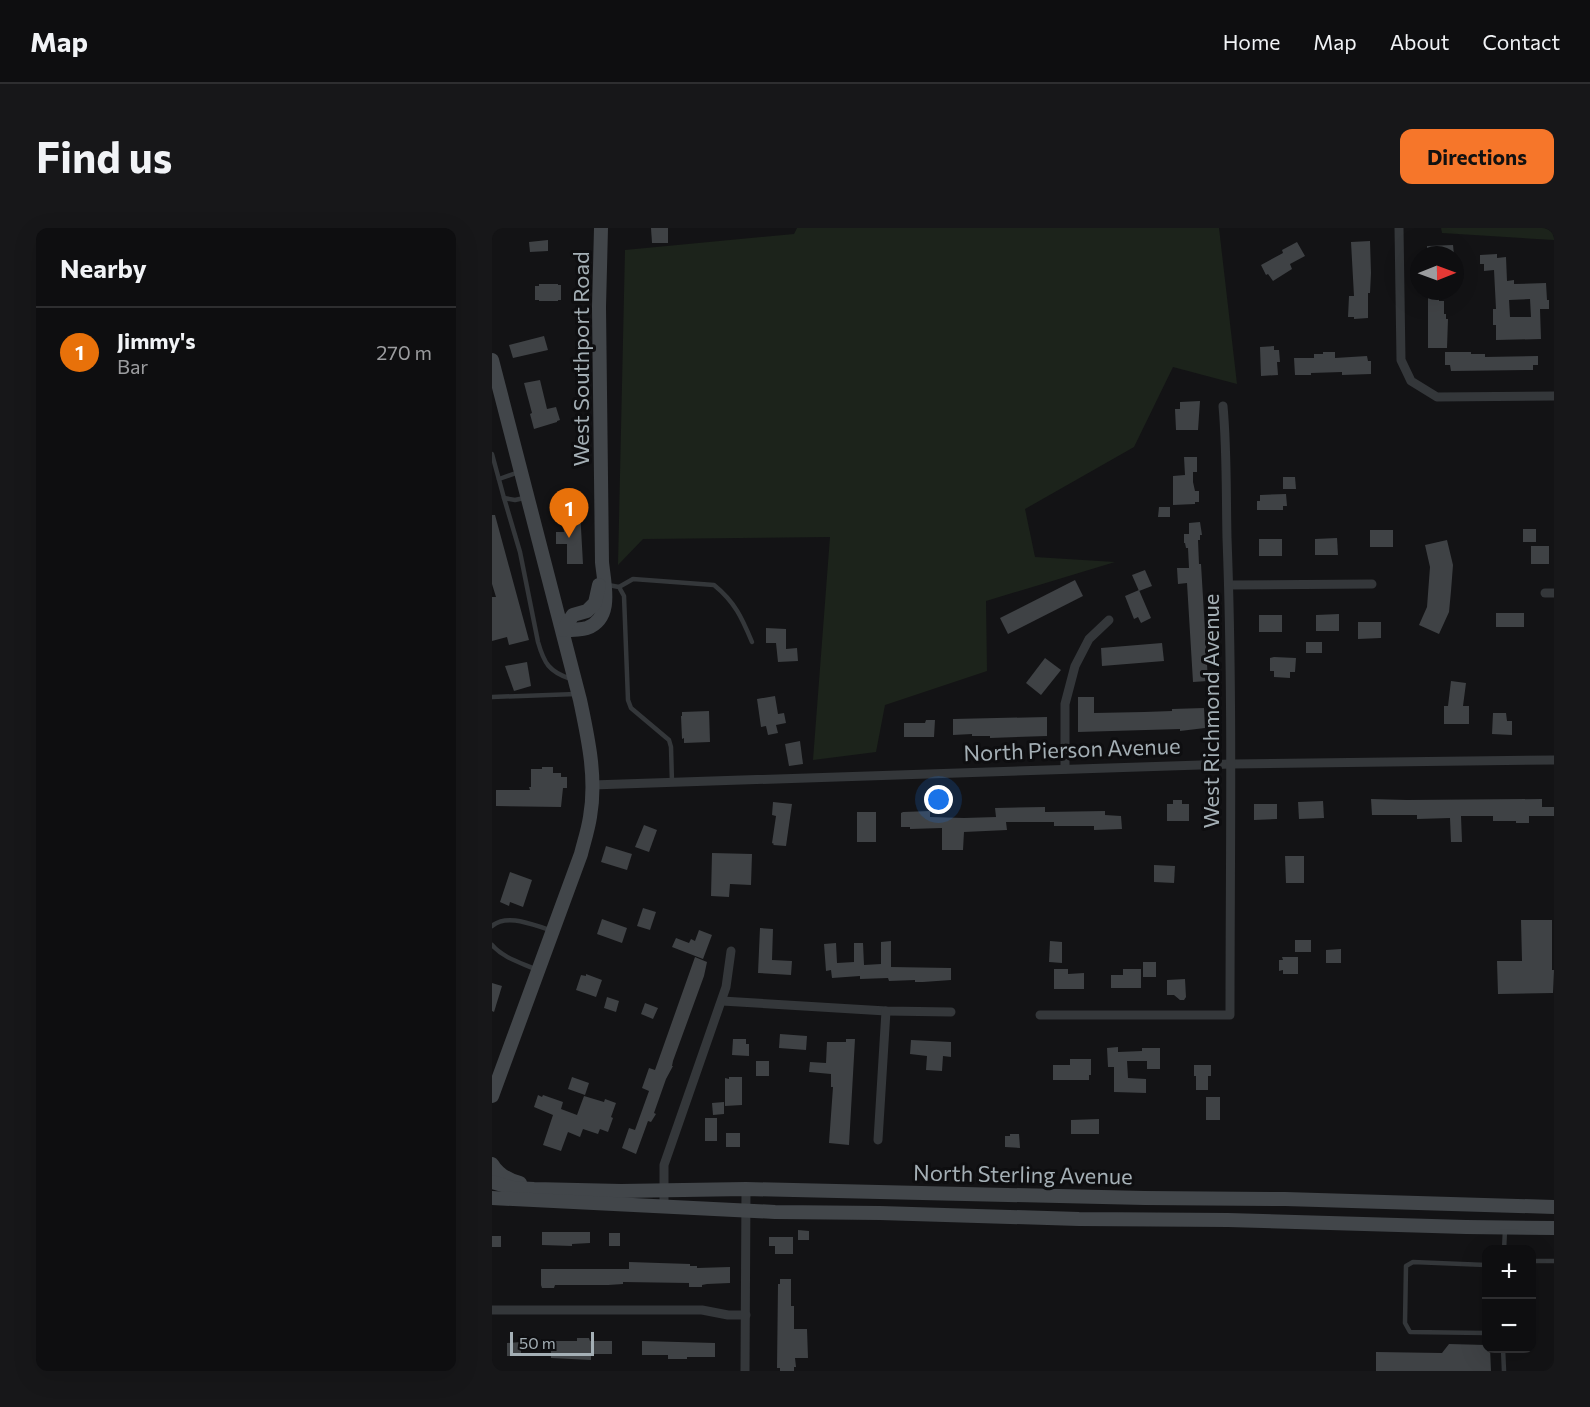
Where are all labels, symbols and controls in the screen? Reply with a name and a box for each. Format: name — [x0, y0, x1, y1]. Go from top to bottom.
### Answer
text: Map — [30, 24, 88, 58]
text: Home — [1223, 29, 1280, 54]
text: Map — [1313, 29, 1357, 54]
text: About — [1390, 29, 1449, 54]
text: Contact — [1482, 29, 1560, 54]
button: Directions — [1400, 129, 1554, 184]
text: Find us — [36, 130, 172, 182]
north arrow — [1410, 246, 1464, 300]
street label: West Southport Road — [567, 251, 594, 467]
text: Nearby — [60, 252, 147, 283]
text: Jimmy's — [117, 327, 196, 354]
text: 1 — [75, 340, 84, 364]
text: 270 m — [376, 340, 432, 364]
text: Bar — [117, 354, 148, 378]
pin: 1 — [550, 488, 589, 538]
street label: West Richmond Avenue — [1197, 594, 1224, 828]
street label: North Pierson Avenue — [963, 732, 1181, 766]
your location — [924, 785, 953, 814]
street label: North Sterling Avenue — [913, 1159, 1133, 1189]
map controls — [1482, 1245, 1536, 1353]
button: + — [1482, 1245, 1536, 1299]
button: − — [1482, 1299, 1536, 1353]
scale bar — [510, 1329, 594, 1356]
text: 50 m — [519, 1333, 556, 1352]

